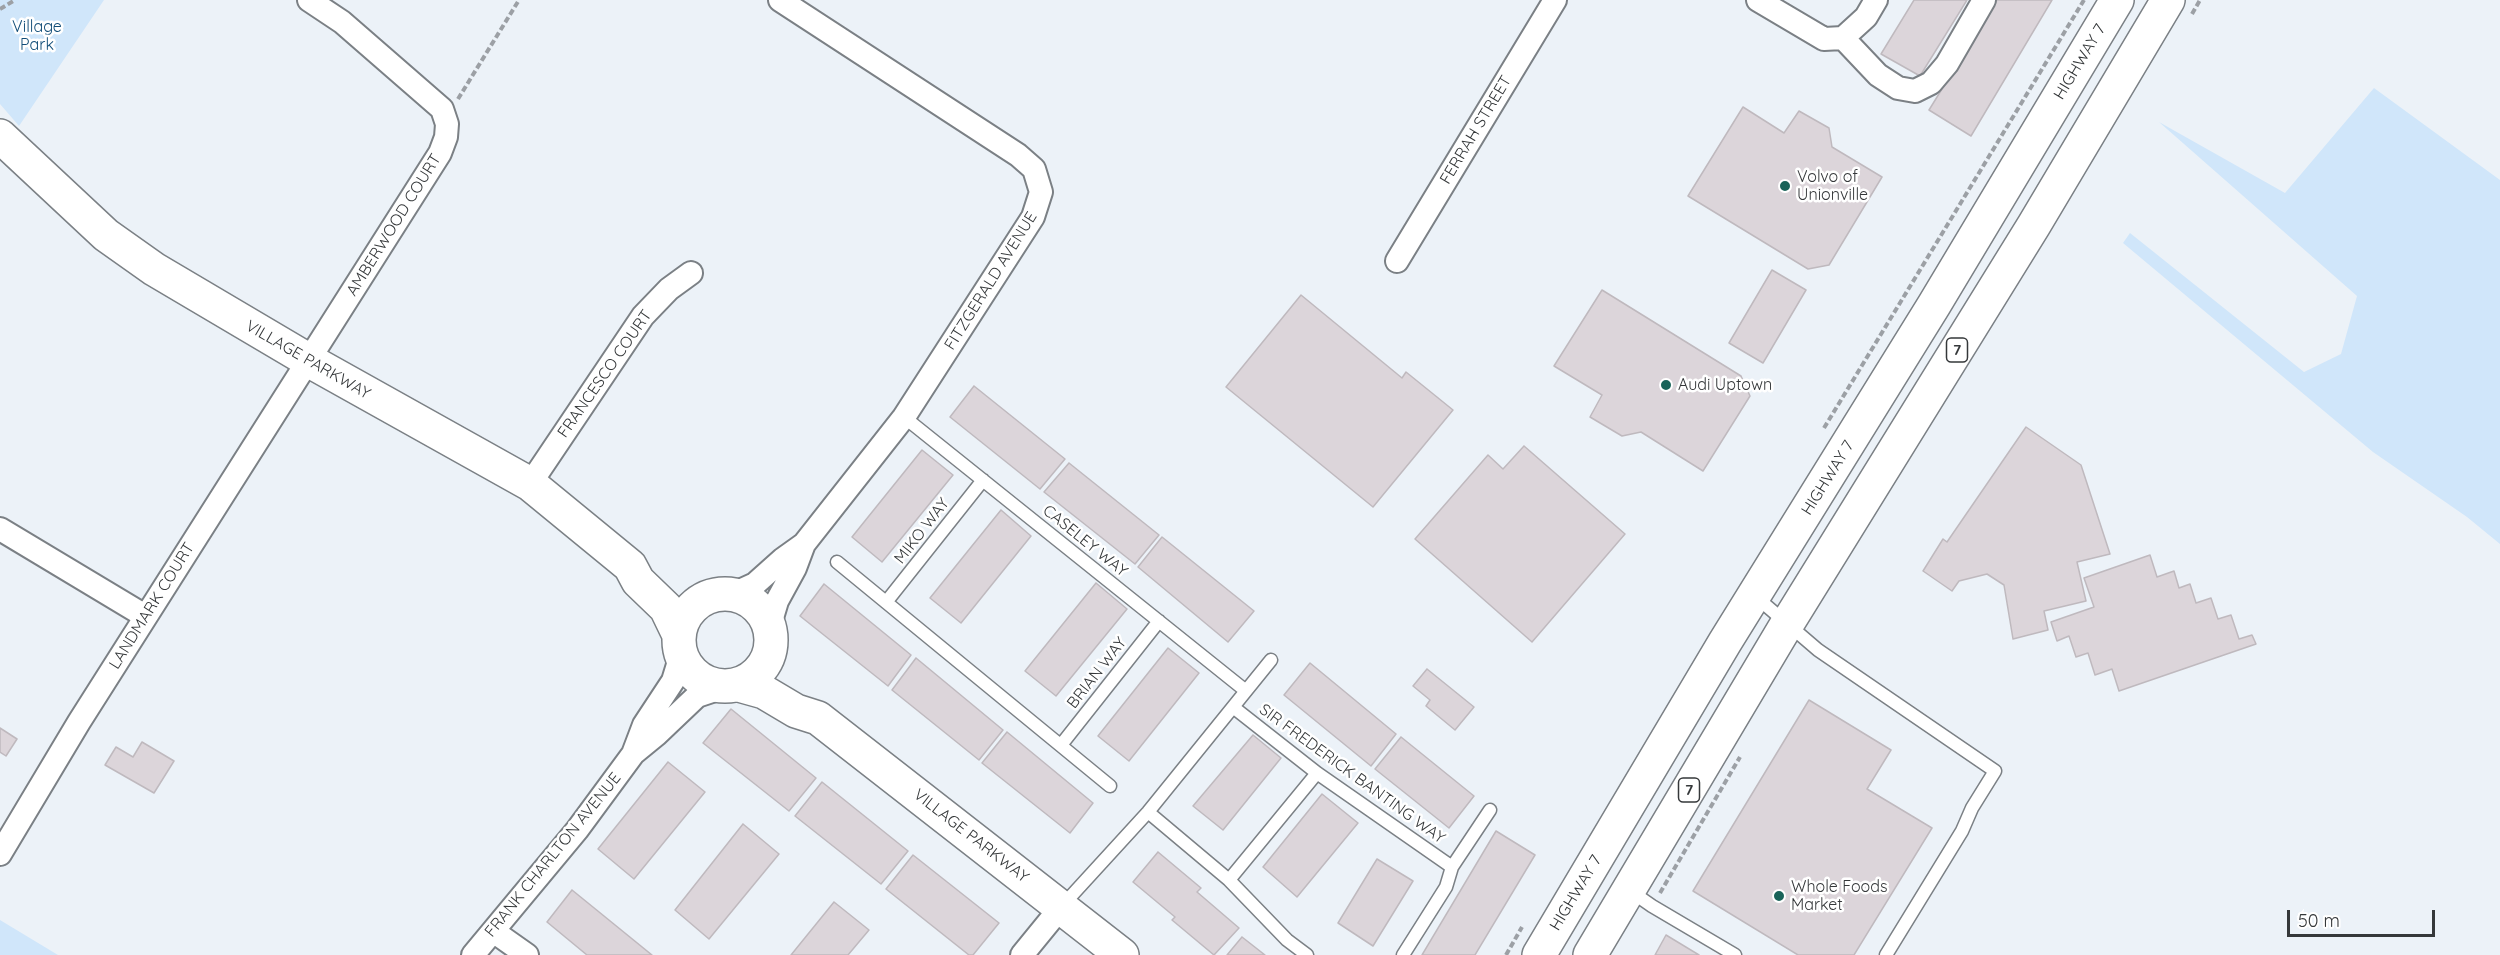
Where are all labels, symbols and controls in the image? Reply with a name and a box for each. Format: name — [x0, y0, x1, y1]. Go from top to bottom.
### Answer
park label: Village Park — [12, 17, 62, 55]
street label: HIGHWAY 7 — [2050, 21, 2110, 103]
street label: FERRAH STREET — [1436, 72, 1516, 188]
street label: AMBERWOOD COURT — [342, 150, 446, 300]
place label: Volvo of Unionville — [1797, 167, 1868, 205]
marker: Volvo of Unionville — [1778, 179, 1792, 193]
street label: FITZGERALD AVENUE — [941, 208, 1041, 354]
street label: FRANCESCO COURT — [554, 306, 656, 442]
street label: VILLAGE PARKWAY — [242, 316, 374, 404]
road number: 7 — [1946, 338, 1968, 362]
place label: Audi Uptown — [1678, 375, 1772, 395]
marker: Audi Uptown — [1659, 378, 1673, 392]
street label: HIGHWAY 7 — [1797, 437, 1859, 519]
street label: MIKO WAY — [890, 494, 954, 568]
street label: CASELEY WAY — [1039, 501, 1131, 581]
street label: LANDMARK COURT — [105, 539, 199, 673]
street label: BRIAN WAY — [1063, 634, 1131, 712]
street label: SIR FREDERICK BANTING WAY — [1255, 700, 1449, 848]
street label: FRANK CHARLTON AVENUE — [481, 769, 625, 941]
road number: 7 — [1678, 778, 1700, 802]
street label: VILLAGE PARKWAY — [910, 785, 1032, 887]
street label: HIGHWAY 7 — [1546, 852, 1606, 934]
place label: Whole Foods Market — [1791, 877, 1887, 915]
marker: Whole Foods Market — [1772, 889, 1786, 903]
scale bar — [2290, 898, 2438, 936]
text: 50 m — [2298, 909, 2340, 932]

